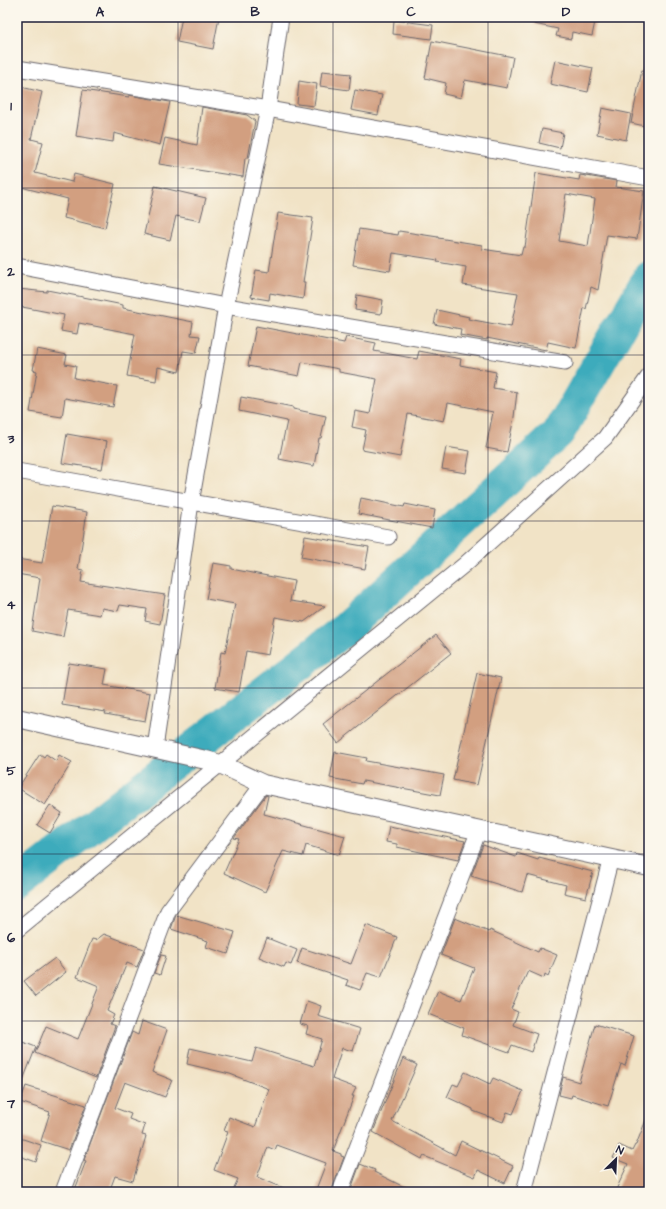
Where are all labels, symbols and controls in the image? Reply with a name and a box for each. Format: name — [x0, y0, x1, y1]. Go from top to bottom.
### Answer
text: A — [96, 3, 105, 21]
text: B — [250, 3, 260, 21]
text: C — [406, 3, 416, 21]
text: D — [562, 3, 571, 21]
text: 1 — [10, 97, 12, 115]
text: 2 — [6, 263, 15, 281]
text: 3 — [7, 430, 15, 448]
text: 4 — [7, 596, 16, 614]
text: 5 — [6, 762, 16, 780]
text: 6 — [7, 929, 16, 947]
text: 7 — [6, 1095, 16, 1113]
north arrow — [596, 1139, 636, 1179]
text: N — [614, 1142, 626, 1159]

